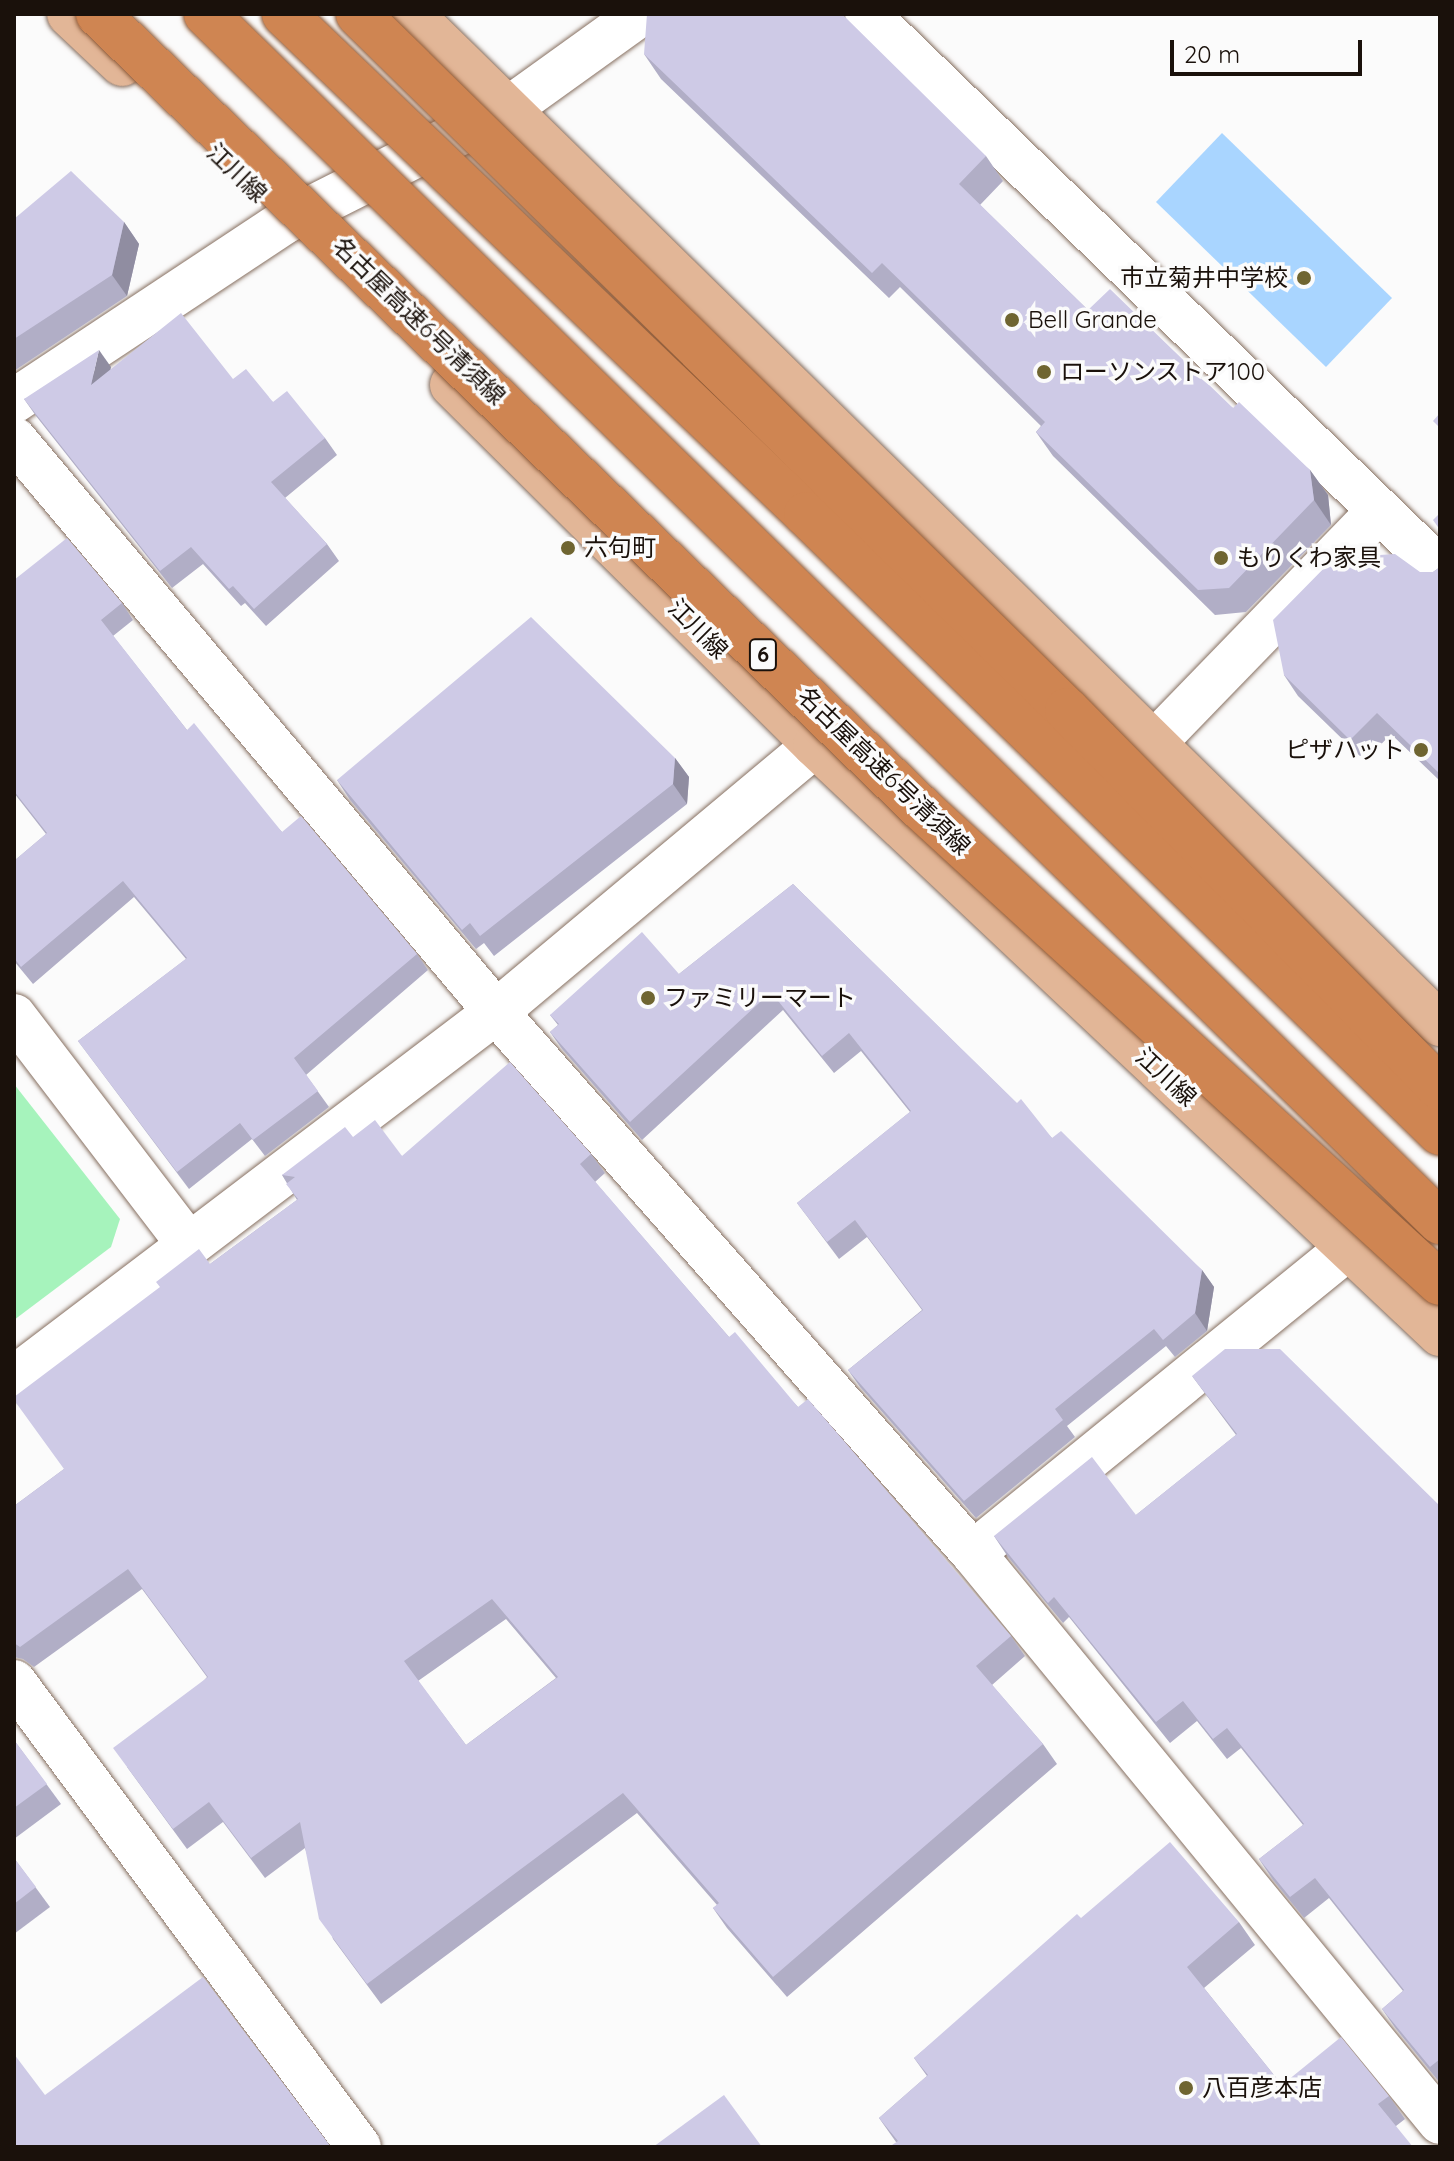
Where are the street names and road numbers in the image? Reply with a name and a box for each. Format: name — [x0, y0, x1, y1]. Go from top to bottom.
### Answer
street label: 江川線 — [201, 138, 273, 208]
street label: 名古屋高速6号清須線 — [327, 231, 511, 411]
street label: 江川線 — [662, 593, 734, 665]
road number: 6 — [747, 637, 779, 673]
street label: 名古屋高速6号清須線 — [792, 681, 976, 861]
street label: 江川線 — [1130, 1042, 1202, 1112]

